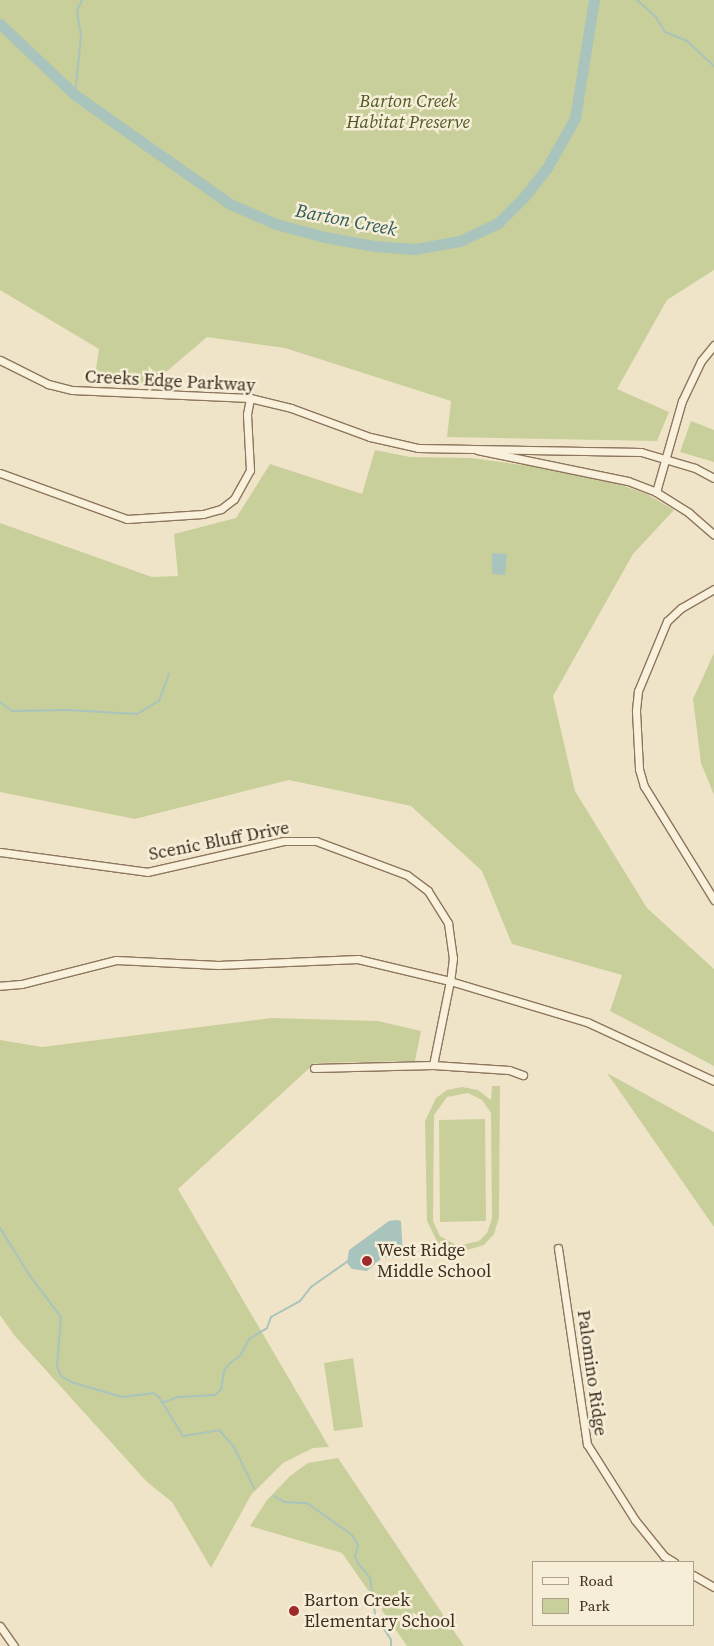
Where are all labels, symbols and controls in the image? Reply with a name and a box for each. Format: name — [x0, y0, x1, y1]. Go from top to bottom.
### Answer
park label: Barton Creek Habitat Preserve — [346, 91, 470, 134]
water label: Barton Creek — [293, 199, 399, 241]
street label: Creeks Edge Parkway — [84, 366, 256, 396]
street label: Scenic Bluff Drive — [147, 817, 291, 865]
place label: West Ridge Middle School — [377, 1240, 491, 1282]
marker: West Ridge Middle School — [361, 1255, 373, 1267]
street label: Palomino Ridge — [572, 1309, 612, 1437]
legend — [532, 1561, 694, 1626]
text: Road — [579, 1570, 613, 1591]
place label: Barton Creek Elementary School — [304, 1590, 455, 1632]
text: Park — [579, 1595, 610, 1616]
marker: Barton Creek Elementary School — [288, 1605, 300, 1617]

